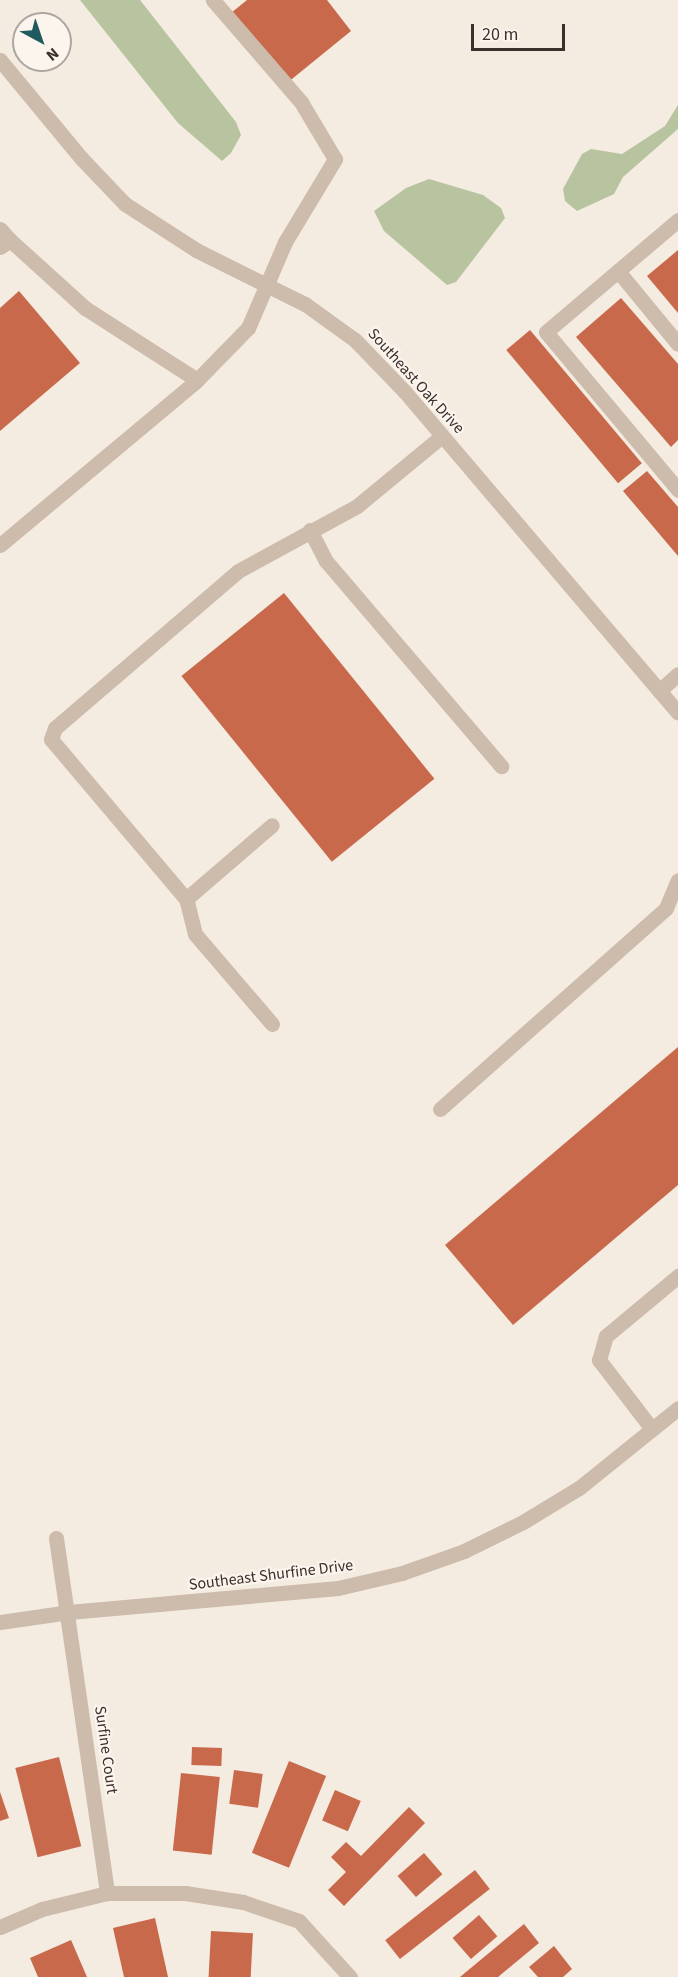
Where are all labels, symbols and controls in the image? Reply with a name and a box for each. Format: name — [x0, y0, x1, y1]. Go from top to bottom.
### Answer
north arrow — [12, 12, 72, 72]
scale bar — [474, 12, 568, 50]
text: 20 m — [482, 22, 518, 47]
text: N — [41, 42, 63, 66]
street label: Southeast Oak Drive — [364, 324, 468, 438]
street label: Southeast Shurfine Drive — [188, 1555, 354, 1595]
street label: Surfine Court — [90, 1705, 122, 1795]

